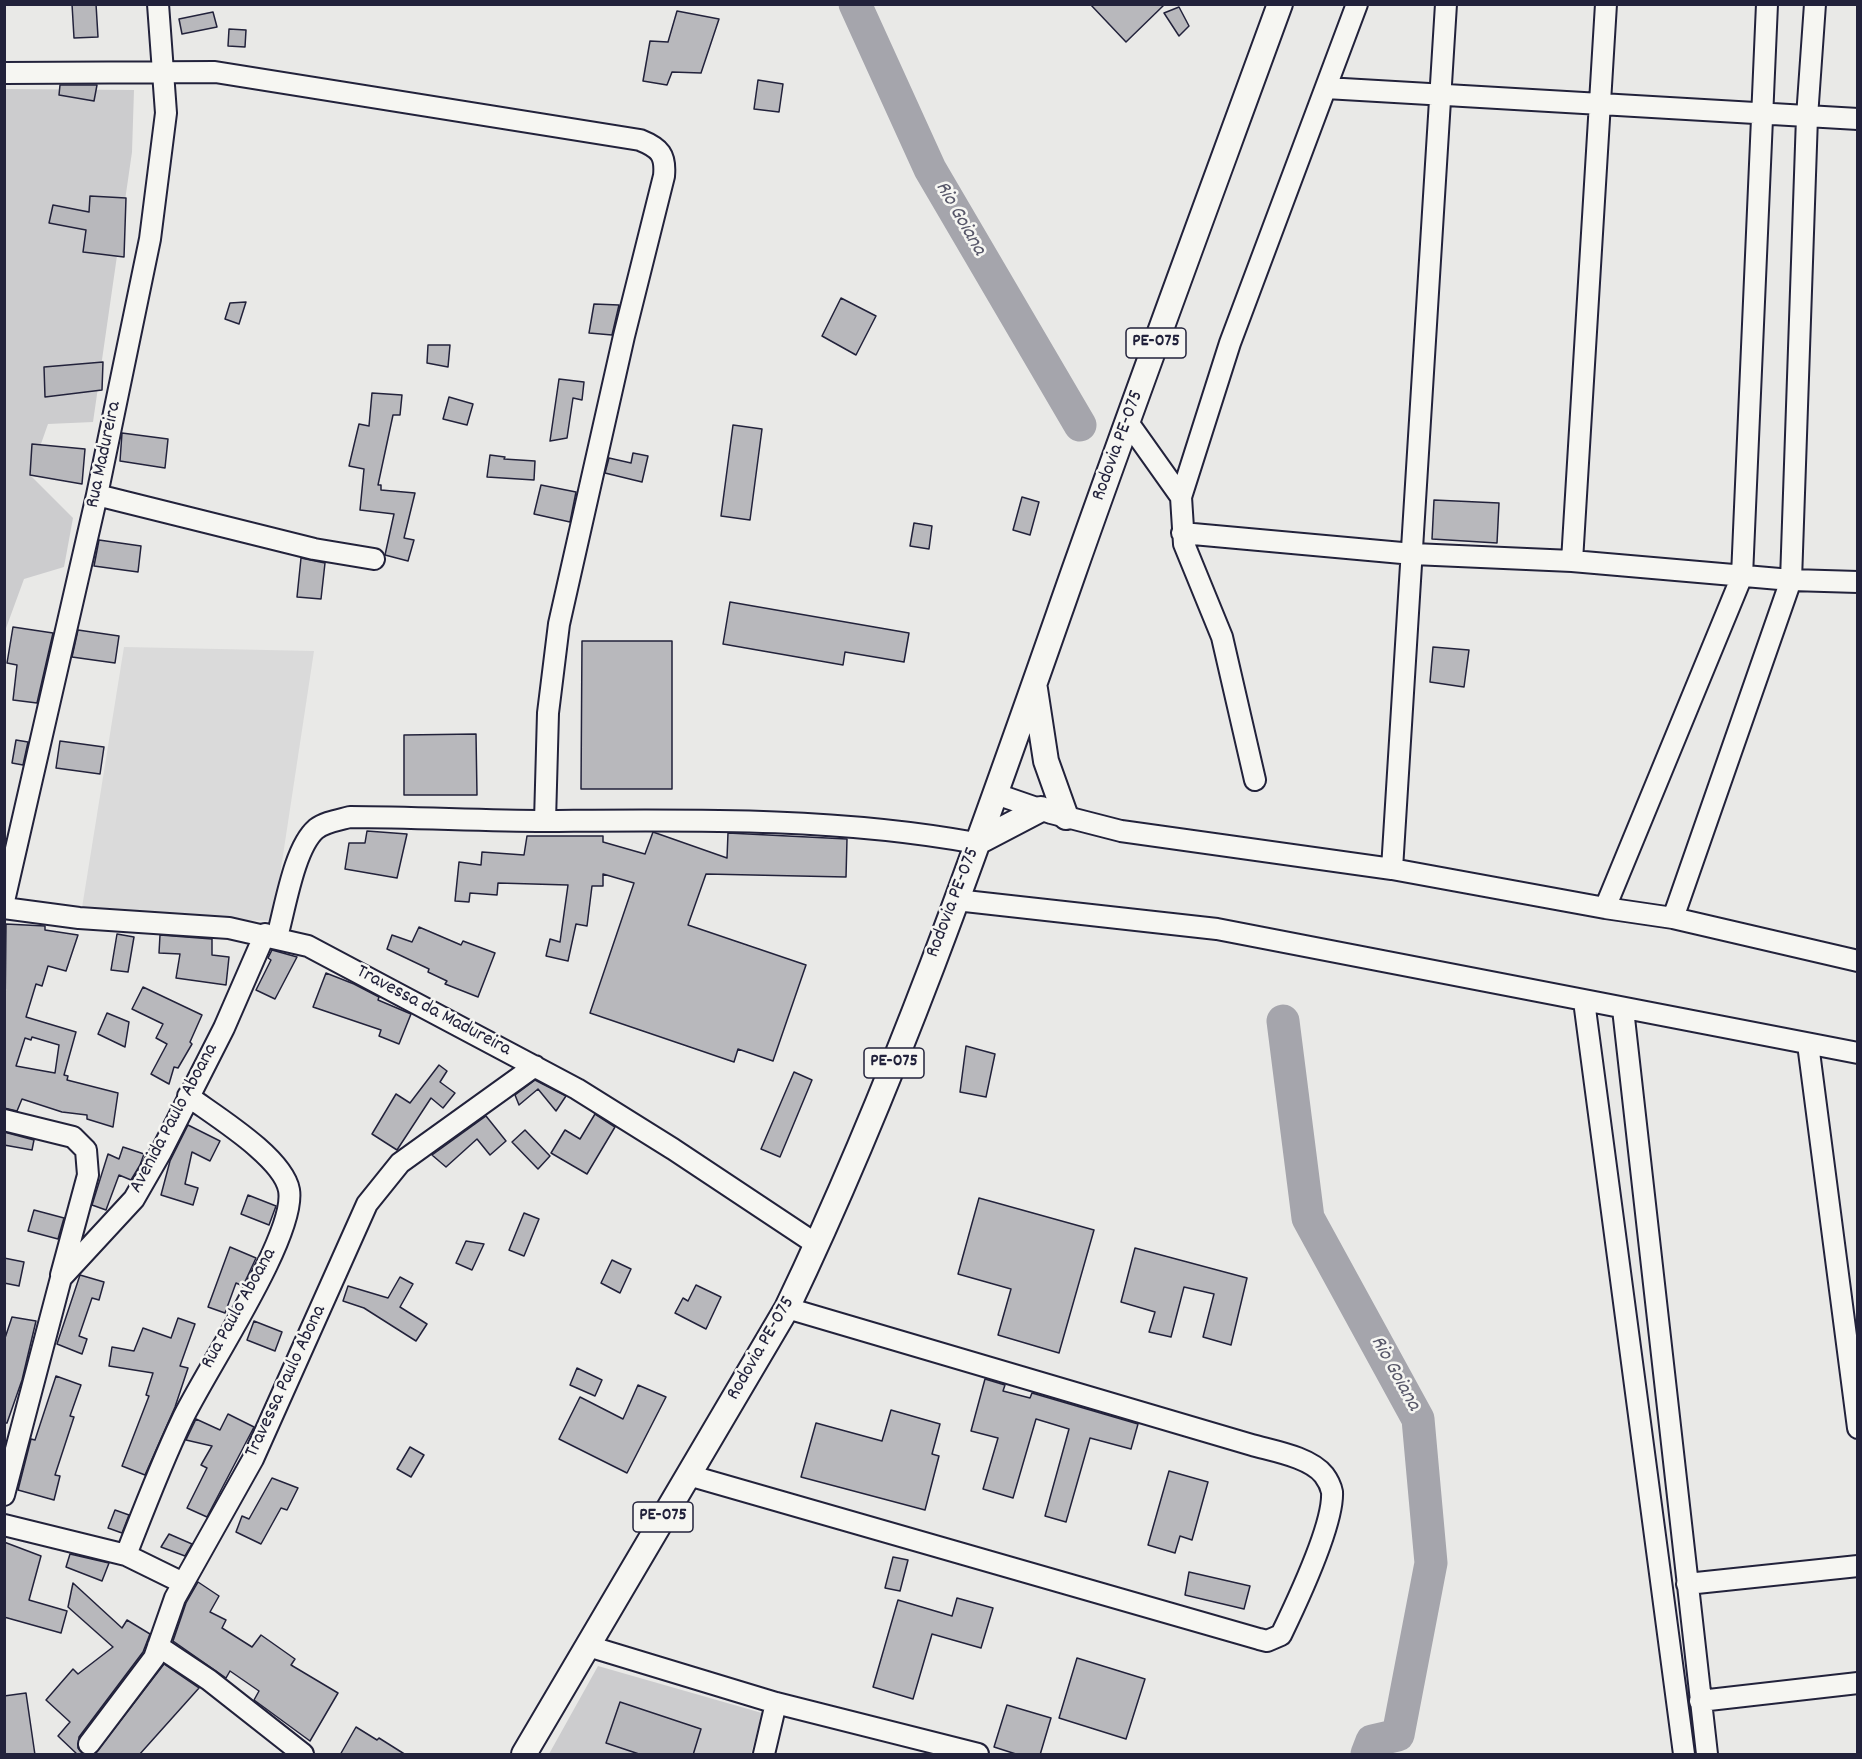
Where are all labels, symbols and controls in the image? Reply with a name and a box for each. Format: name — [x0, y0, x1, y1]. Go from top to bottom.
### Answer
water label: Rio Goiana — [928, 177, 990, 261]
road number: PE-075 — [1126, 328, 1186, 358]
street label: Rodovia PE-075 — [1088, 388, 1150, 504]
street label: Rua Madureira — [82, 400, 128, 510]
street label: Rodovia PE-075 — [922, 845, 986, 961]
street label: Travessa da Madureira — [351, 961, 515, 1063]
street label: Avenida Paulo Aboana — [125, 1040, 225, 1198]
road number: PE-075 — [864, 1048, 924, 1078]
street label: Rua Paulo Aboana — [197, 1245, 283, 1373]
street label: Rodovia PE-075 — [723, 1293, 801, 1405]
street label: Travessa Paulo Abona — [241, 1302, 333, 1462]
water label: Rio Goiana — [1363, 1332, 1425, 1416]
road number: PE-075 — [633, 1502, 693, 1532]

